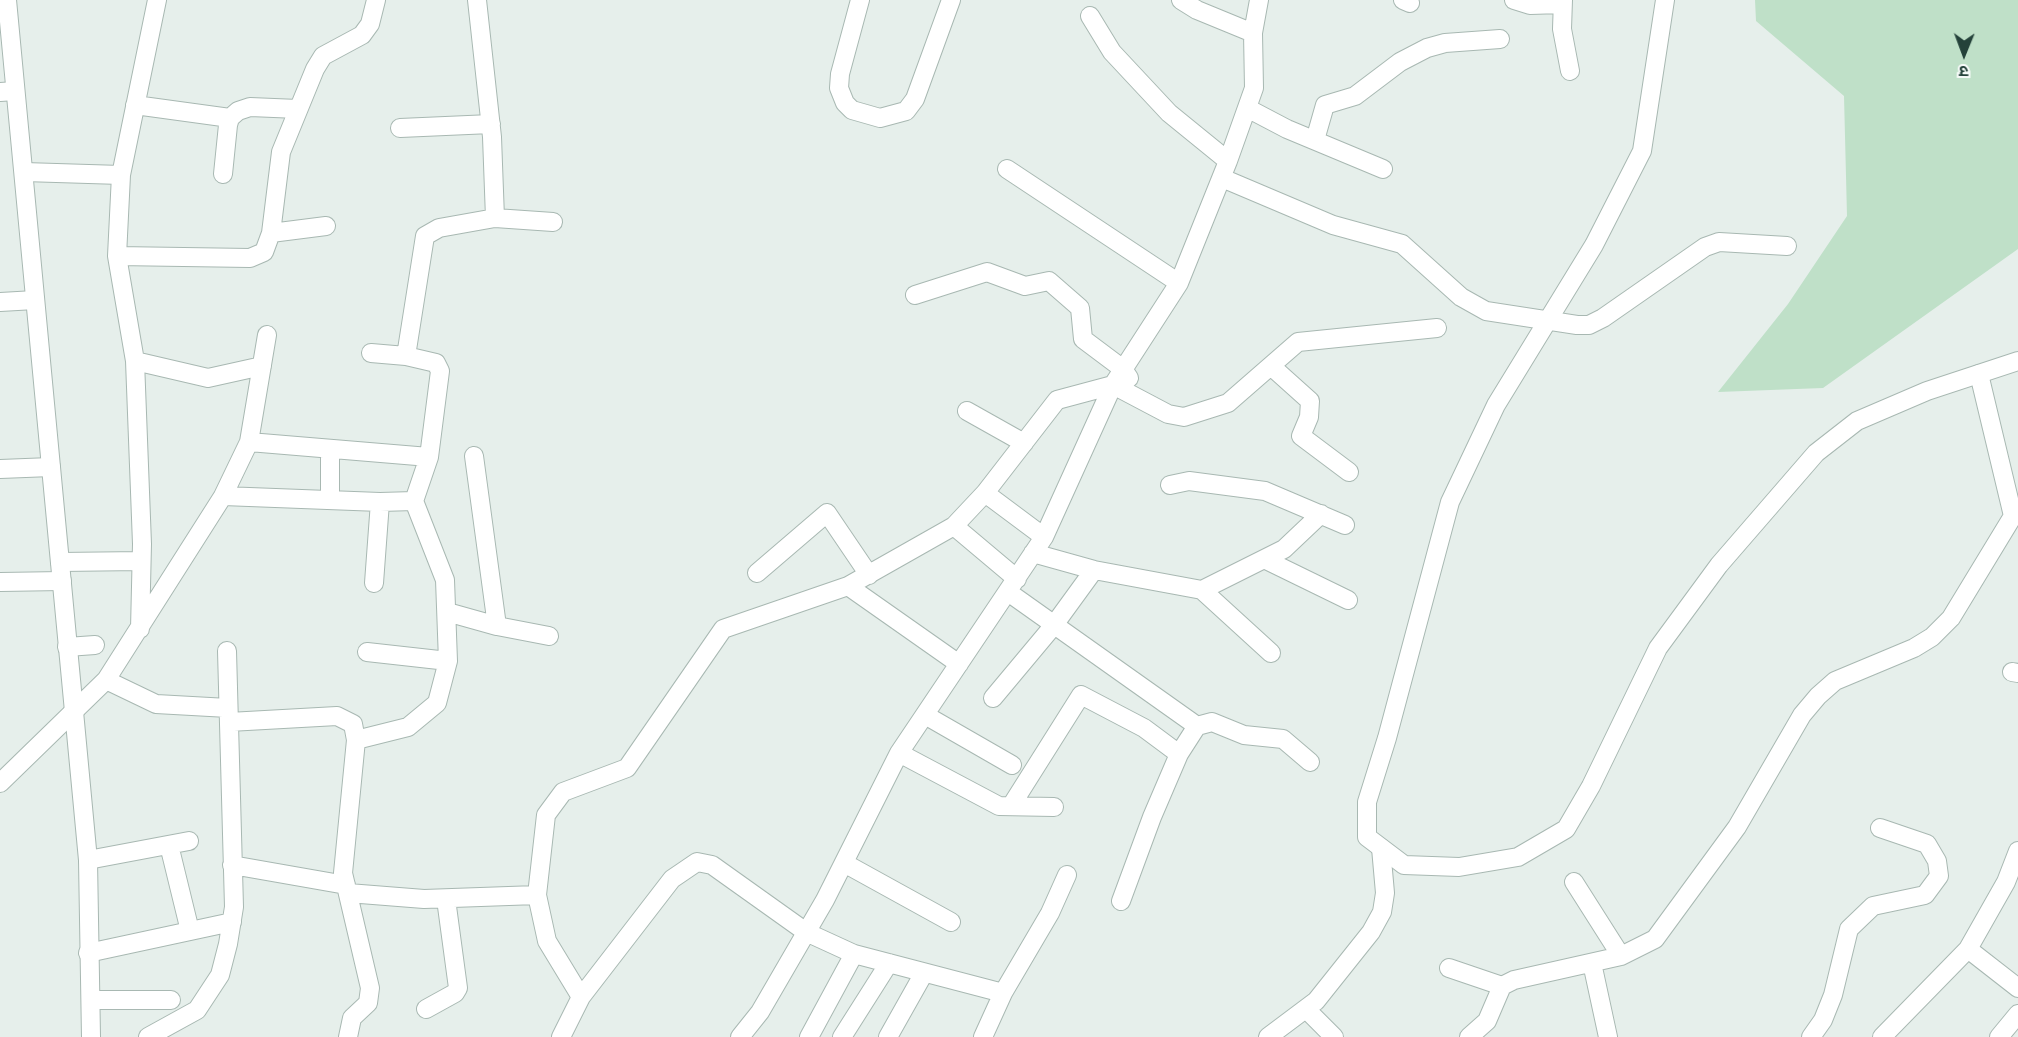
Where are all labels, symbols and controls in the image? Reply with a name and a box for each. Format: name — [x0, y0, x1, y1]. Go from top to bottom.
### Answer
north arrow — [1934, 24, 1994, 84]
text: उ — [1959, 62, 1969, 82]

